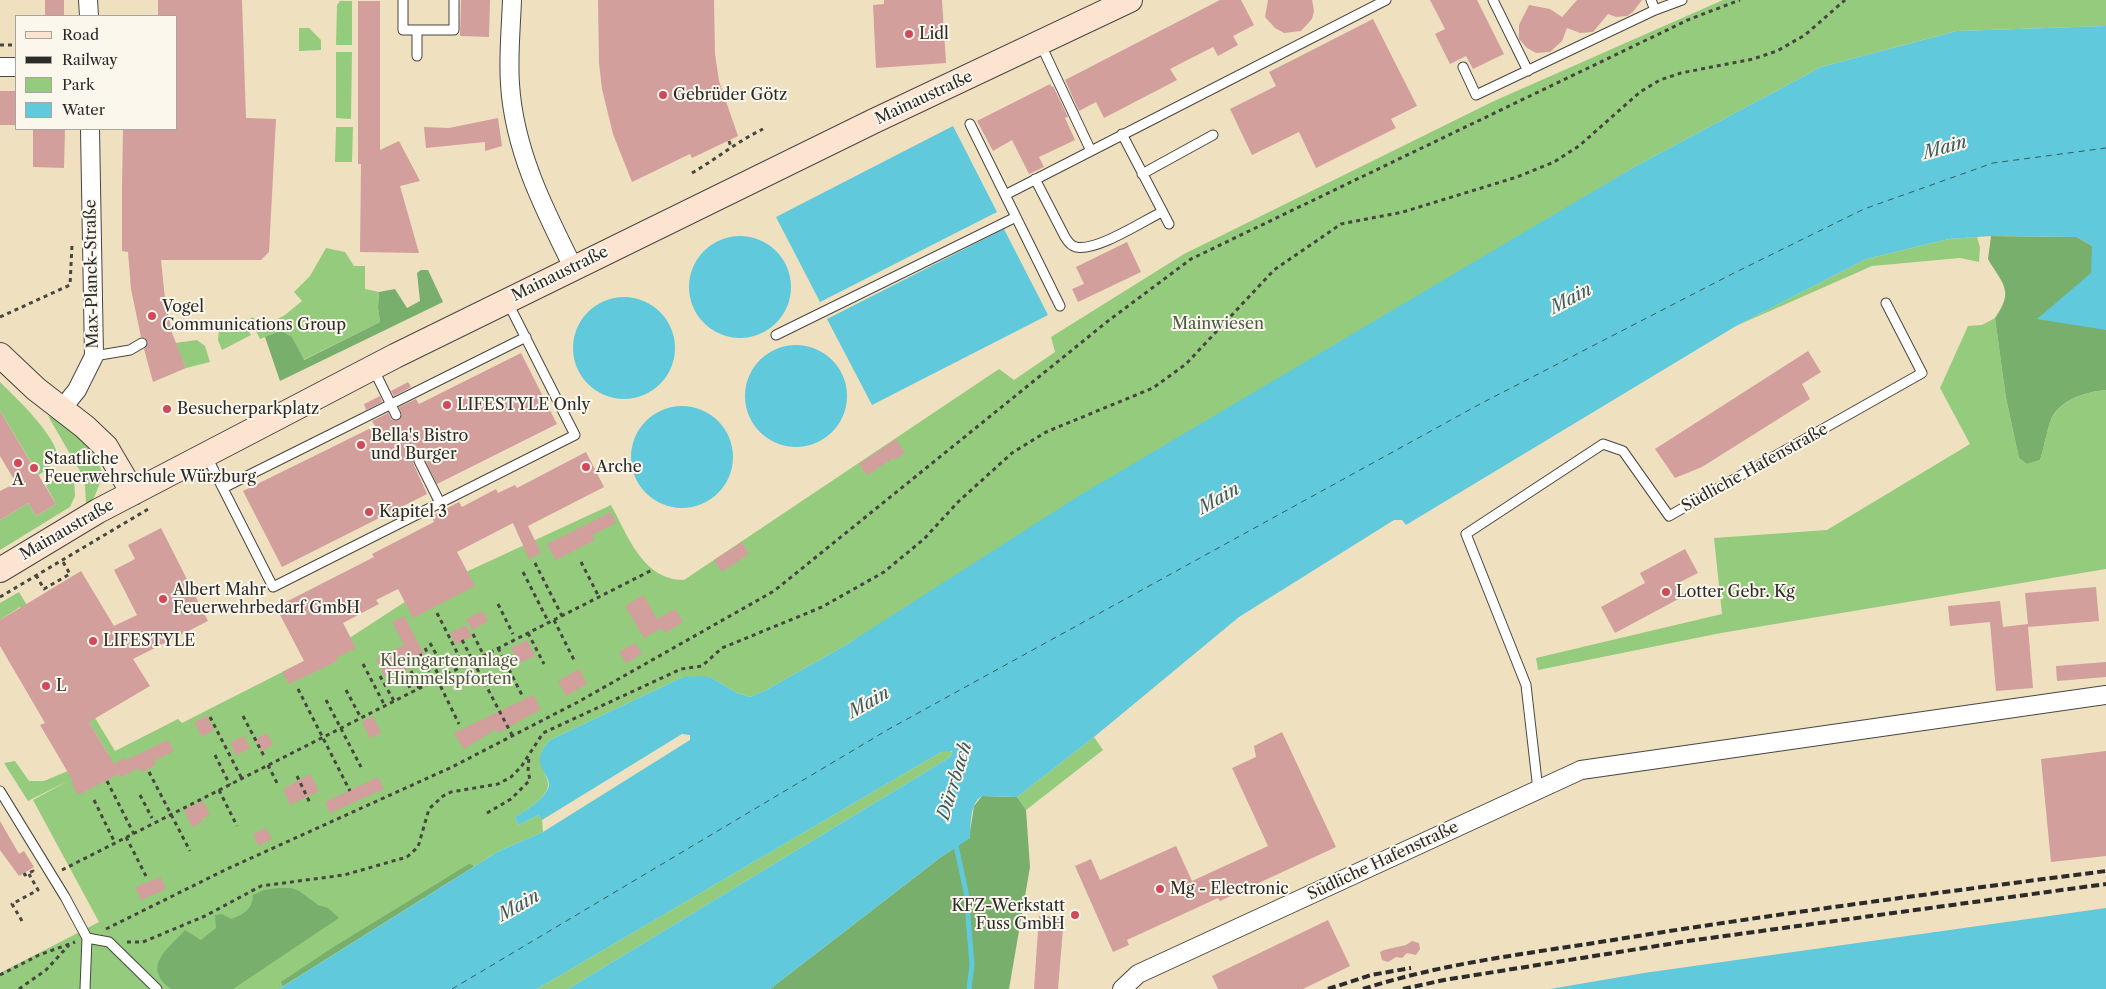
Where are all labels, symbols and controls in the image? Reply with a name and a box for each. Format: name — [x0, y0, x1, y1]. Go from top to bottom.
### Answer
legend — [15, 15, 178, 130]
place label: Lidl — [919, 24, 949, 44]
text: Road — [62, 25, 99, 44]
marker: Lidl — [903, 28, 915, 40]
text: Railway — [62, 50, 118, 69]
street label: Mainaustraße — [872, 67, 976, 129]
text: Park — [62, 75, 95, 94]
place label: Gebrüder Götz — [673, 85, 787, 105]
marker: Gebrüder Götz — [657, 89, 669, 101]
text: Water — [62, 100, 105, 119]
water label: Main — [1921, 131, 1969, 165]
street label: Max-Planck-Straße — [81, 199, 103, 349]
street label: Mainaustraße — [508, 242, 612, 306]
water label: Main — [1546, 279, 1596, 319]
place label: Vogel Communications Group — [162, 297, 346, 335]
marker: Vogel Communications Group — [146, 310, 158, 322]
park label: Mainwiesen — [1172, 314, 1264, 334]
place label: LIFESTYLE Only — [457, 395, 590, 415]
place label: Besucherparkplatz — [177, 399, 319, 419]
marker: LIFESTYLE Only — [441, 399, 453, 411]
marker: Besucherparkplatz — [161, 403, 173, 415]
street label: Südliche Hafenstraße — [1678, 420, 1832, 516]
place label: Bella's Bistro und Burger — [371, 426, 468, 464]
marker: Bella's Bistro und Burger — [355, 439, 367, 451]
place label: Staatliche Feuerwehrschule Würzburg — [44, 449, 256, 487]
marker: A — [12, 457, 24, 469]
place label: Arche — [596, 457, 642, 477]
marker: Arche — [580, 461, 592, 473]
marker: Staatliche Feuerwehrschule Würzburg — [28, 462, 40, 474]
place label: A — [12, 470, 24, 490]
water label: Main — [1194, 479, 1244, 519]
street label: Mainaustraße — [17, 495, 117, 565]
place label: Kapitel 3 — [379, 502, 447, 522]
marker: Kapitel 3 — [363, 506, 375, 518]
place label: Albert Mahr Feuerwehrbedarf GmbH — [173, 580, 360, 618]
place label: Lotter Gebr. Kg — [1676, 582, 1795, 602]
marker: Lotter Gebr. Kg — [1660, 586, 1672, 598]
marker: Albert Mahr Feuerwehrbedarf GmbH — [157, 593, 169, 605]
place label: LIFESTYLE — [103, 631, 195, 651]
marker: LIFESTYLE — [87, 635, 99, 647]
park label: Kleingartenanlage Himmelspforten — [380, 651, 518, 689]
place label: L — [56, 676, 66, 696]
marker: L — [40, 680, 52, 692]
water label: Main — [844, 683, 894, 723]
water label: Dürrbach — [933, 739, 977, 823]
street label: Südliche Hafenstraße — [1304, 818, 1462, 904]
place label: Mg - Electronic — [1170, 879, 1289, 899]
marker: Mg - Electronic — [1154, 883, 1166, 895]
water label: Main — [494, 886, 544, 926]
place label: KFZ-Werkstatt Fuss GmbH — [951, 896, 1065, 934]
marker: KFZ-Werkstatt Fuss GmbH — [1069, 909, 1081, 921]

